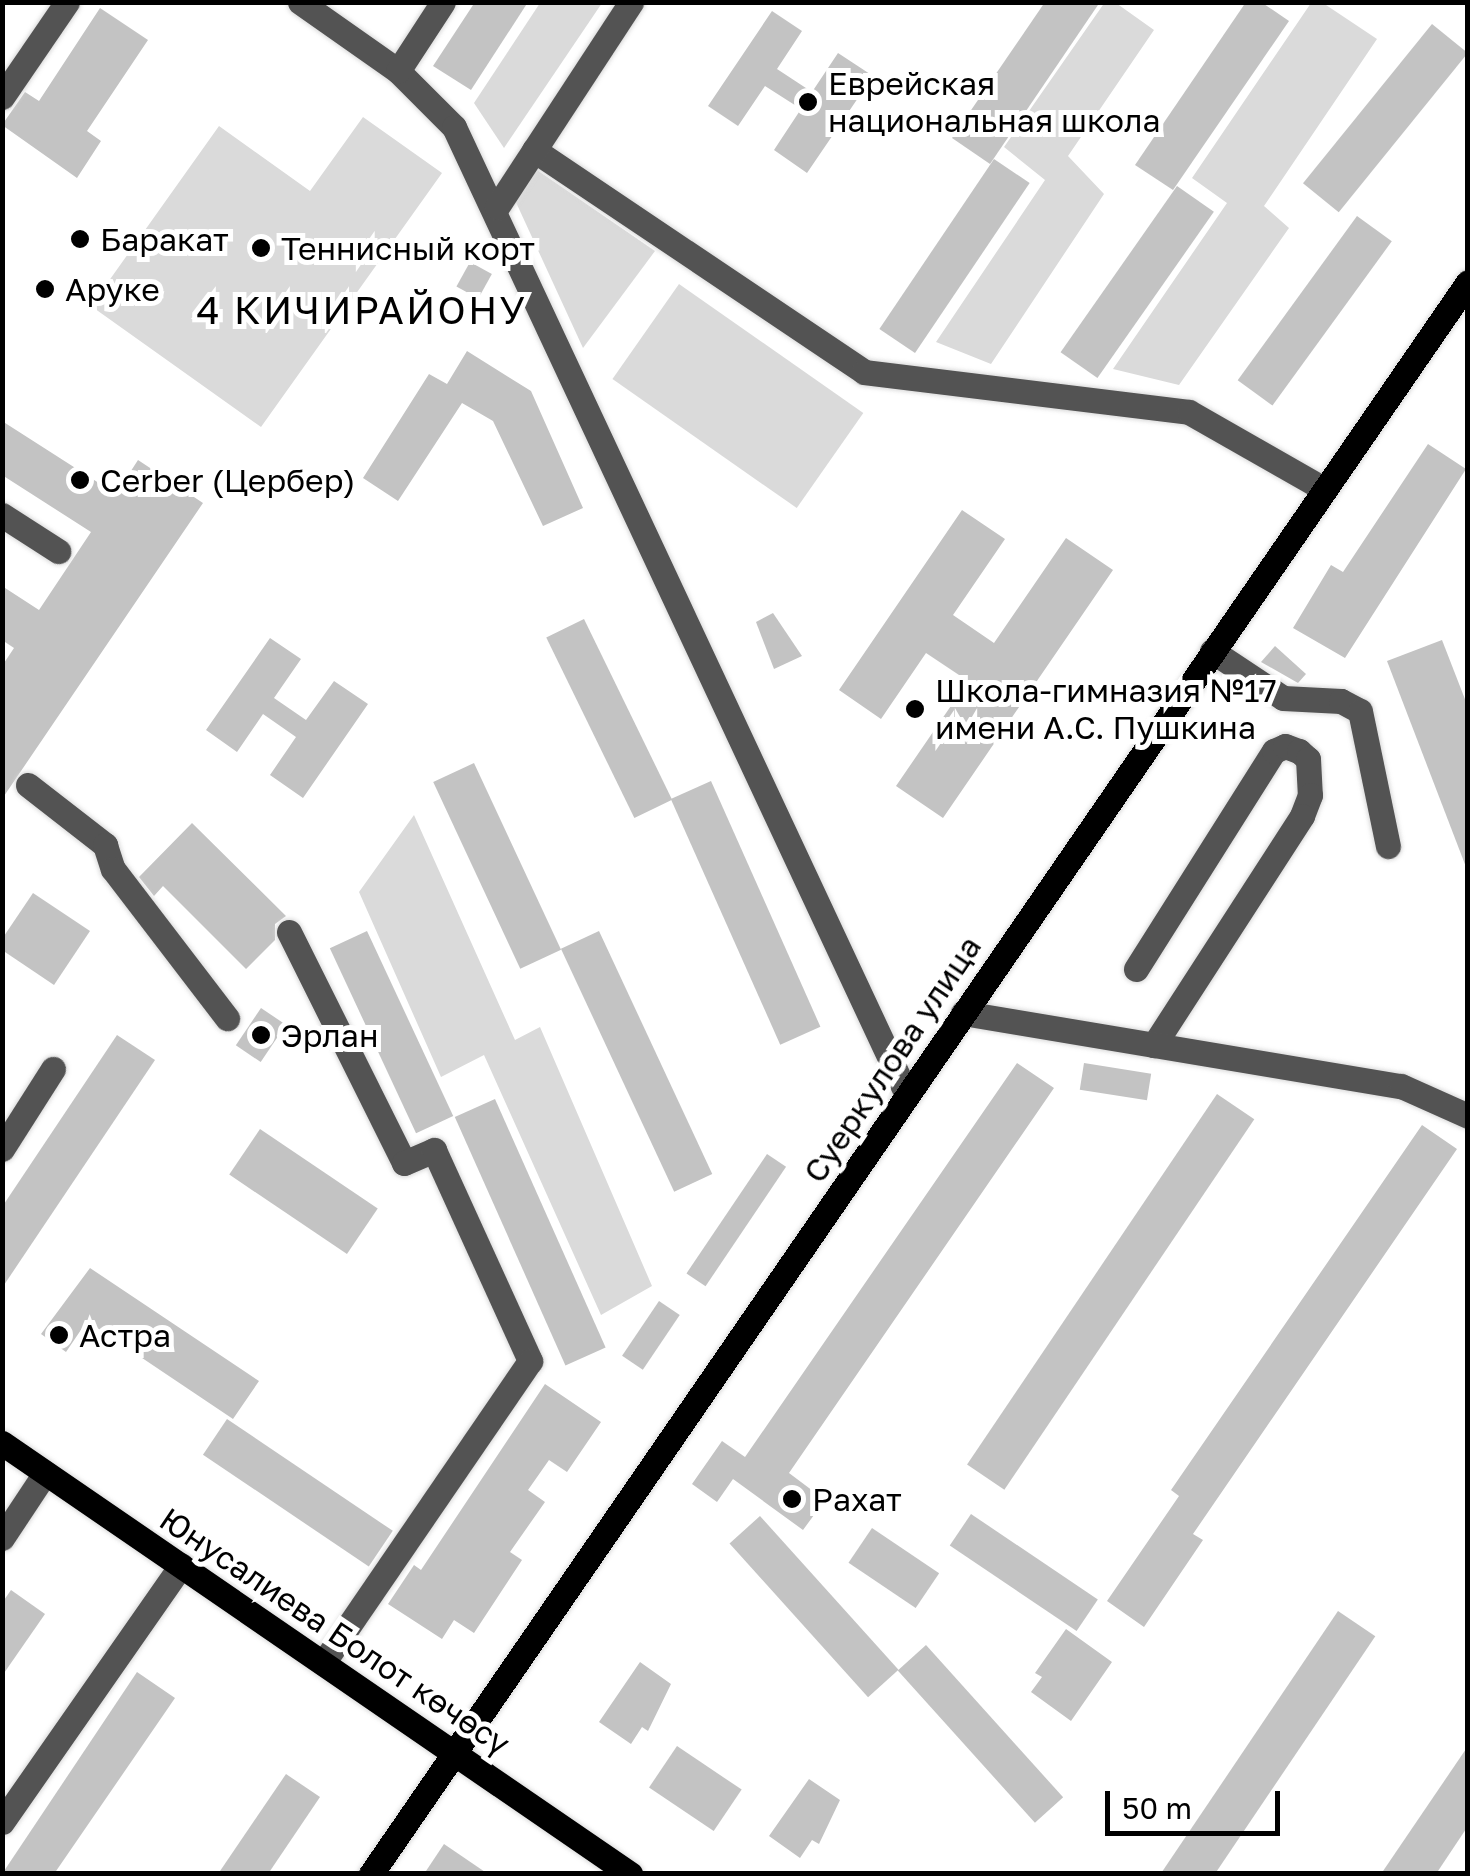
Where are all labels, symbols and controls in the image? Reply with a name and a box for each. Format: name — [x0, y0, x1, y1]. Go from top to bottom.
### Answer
place label: Еврейская национальная школа — [828, 65, 1160, 140]
marker: Еврейская национальная школа — [797, 91, 819, 113]
place label: Баракат — [100, 220, 229, 258]
marker: Баракат — [69, 228, 91, 250]
place label: Теннисный корт — [281, 229, 535, 267]
marker: Теннисный корт — [250, 237, 272, 259]
place label: Аруке — [65, 270, 160, 308]
marker: Аруке — [34, 278, 56, 300]
district label: 4 КИЧИРАЙОНУ — [196, 287, 528, 333]
place label: Cerber (Цербер) — [100, 461, 356, 499]
marker: Cerber (Цербер) — [69, 469, 91, 491]
place label: Школа-гимназия №17 имени А.С. Пушкина — [935, 672, 1277, 747]
marker: Школа-гимназия №17 имени А.С. Пушкина — [904, 698, 926, 720]
street label: Суеркулова улица — [795, 928, 989, 1190]
place label: Эрлан — [281, 1016, 378, 1054]
marker: Эрлан — [250, 1024, 272, 1046]
place label: Астра — [79, 1316, 171, 1354]
marker: Астра — [48, 1324, 70, 1346]
place label: Рахат — [812, 1480, 902, 1518]
marker: Рахат — [781, 1488, 803, 1510]
street label: Юнусалиева Болот көчөсү — [153, 1499, 517, 1763]
scale bar — [1110, 1771, 1285, 1833]
text: 50 m — [1122, 1790, 1192, 1826]

